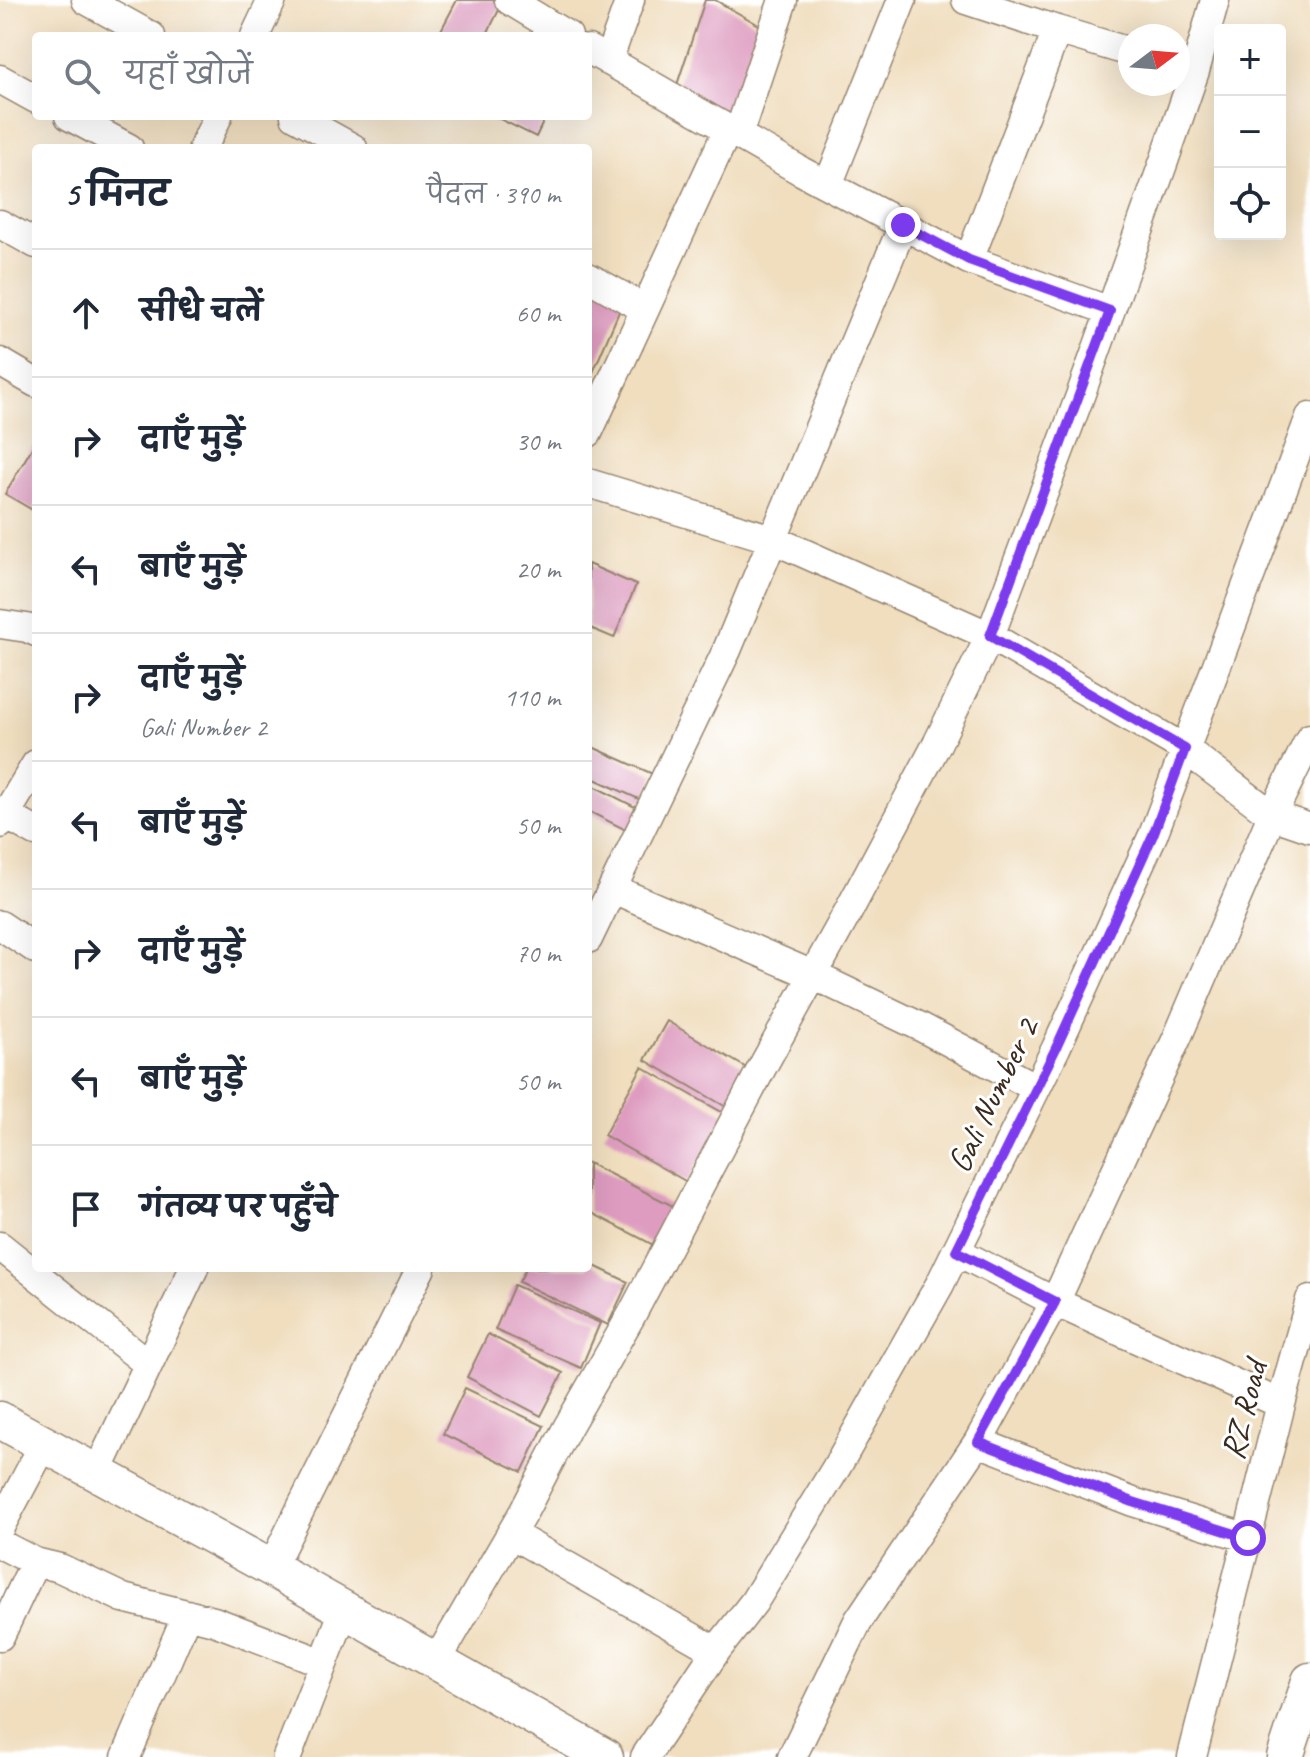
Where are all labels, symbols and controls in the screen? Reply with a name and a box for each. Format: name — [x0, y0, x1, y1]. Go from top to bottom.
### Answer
north arrow — [1118, 24, 1190, 96]
map controls — [1214, 24, 1286, 240]
button: + — [1214, 24, 1286, 96]
search box — [32, 32, 592, 120]
icon: search — [60, 54, 104, 98]
text: यहाँ खोजें — [124, 55, 253, 93]
button: − — [1214, 96, 1286, 168]
button: locate — [1214, 168, 1286, 240]
text: 5 मिनट — [64, 172, 170, 215]
text: पैदल · 390 m — [426, 178, 560, 211]
route end — [885, 207, 921, 243]
icon: ahead — [64, 291, 108, 335]
text: सीधे चलें — [140, 292, 262, 330]
text: 60 m — [516, 297, 560, 330]
icon: right — [64, 419, 108, 463]
text: दाएँ मुड़ें — [140, 420, 244, 458]
text: 30 m — [516, 425, 560, 458]
icon: left — [64, 547, 108, 591]
text: बाएँ मुड़ें — [140, 548, 245, 586]
text: 20 m — [516, 553, 560, 586]
text: दाएँ मुड़ें — [140, 659, 244, 697]
icon: right — [64, 675, 108, 719]
text: 110 m — [504, 681, 560, 714]
text: Gali Number 2 — [140, 711, 267, 744]
icon: left — [64, 803, 108, 847]
text: बाएँ मुड़ें — [140, 804, 245, 842]
text: 50 m — [516, 809, 560, 842]
icon: right — [64, 931, 108, 975]
text: दाएँ मुड़ें — [140, 932, 244, 970]
text: 70 m — [516, 937, 560, 970]
street label: Gali Number 2 — [937, 1009, 1049, 1179]
icon: left — [64, 1059, 108, 1103]
text: बाएँ मुड़ें — [140, 1060, 245, 1098]
text: 50 m — [516, 1065, 560, 1098]
icon: arrive — [64, 1187, 108, 1231]
text: गंतव्य पर पहुँचे — [140, 1188, 337, 1226]
street label: RZ Road — [1211, 1352, 1278, 1464]
route start — [1230, 1520, 1266, 1556]

